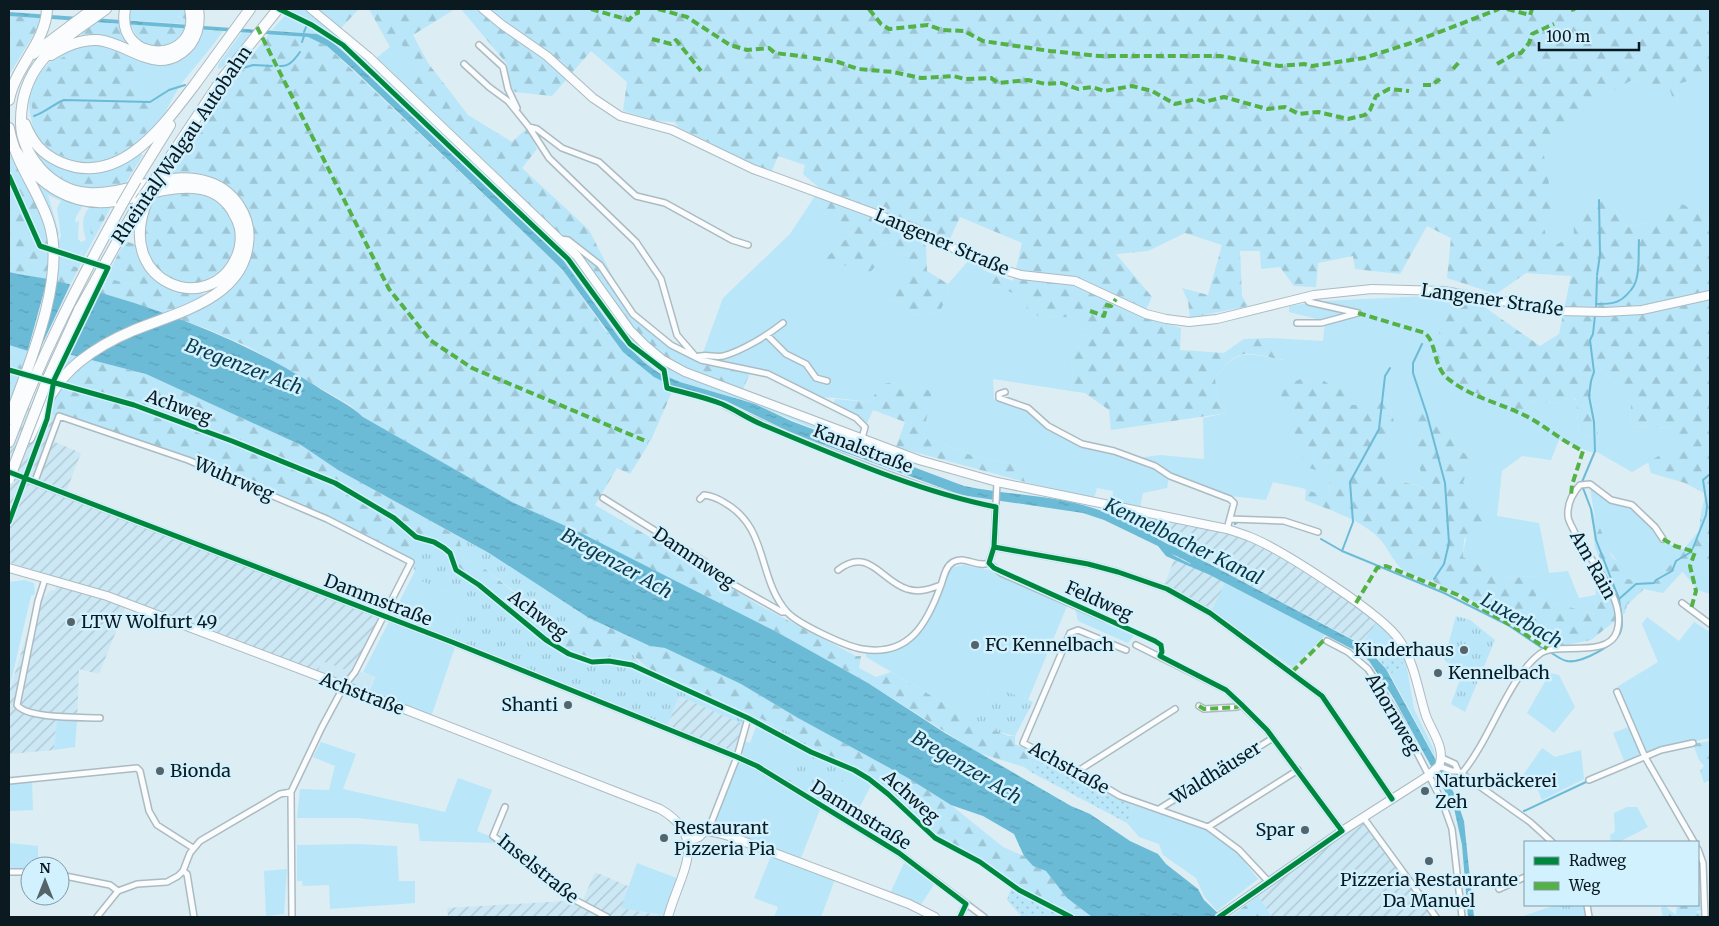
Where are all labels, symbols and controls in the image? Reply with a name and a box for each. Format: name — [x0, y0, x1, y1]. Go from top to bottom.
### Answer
scale bar — [1539, 20, 1639, 52]
text: 100 m — [1546, 27, 1590, 46]
street label: Rheintal/Walgau Autobahn — [107, 41, 257, 248]
street label: Langener Straße — [872, 203, 1013, 280]
street label: Langener Straße — [1419, 278, 1565, 321]
water label: Bregenzer Ach — [182, 333, 306, 399]
street label: Achweg — [142, 384, 215, 429]
street label: Kanalstraße — [810, 419, 916, 478]
street label: Wuhrweg — [190, 451, 278, 506]
water label: Kennelbacher Kanal — [1100, 492, 1267, 590]
street label: Dammweg — [649, 522, 740, 593]
water label: Bregenzer Ach — [557, 523, 677, 603]
street label: Am Rain — [1565, 526, 1622, 603]
street label: Dammstraße — [321, 568, 435, 631]
street label: Feldweg — [1062, 575, 1137, 626]
street label: Achweg — [503, 584, 573, 644]
water label: Luxerbach — [1477, 587, 1567, 653]
place label: LTW Wolfurt 49 — [81, 610, 217, 633]
marker: LTW Wolfurt 49 — [65, 616, 77, 628]
place label: FC Kennelbach — [985, 633, 1114, 656]
place label: Kinderhaus — [1354, 638, 1454, 661]
marker: FC Kennelbach — [969, 639, 981, 651]
marker: Kinderhaus — [1458, 644, 1470, 656]
place label: Kennelbach — [1448, 661, 1550, 684]
street label: Achstraße — [316, 667, 407, 720]
marker: Kennelbach — [1432, 667, 1444, 679]
street label: Ahornweg — [1360, 668, 1426, 759]
place label: Shanti — [501, 693, 558, 716]
marker: Shanti — [562, 699, 574, 711]
water label: Bregenzer Ach — [908, 725, 1026, 809]
street label: Achstraße — [1024, 736, 1113, 799]
street label: Waldhäuser — [1165, 736, 1265, 810]
place label: Bionda — [170, 759, 231, 782]
marker: Bionda — [154, 765, 166, 777]
street label: Achweg — [877, 765, 945, 828]
place label: Naturbäckerei Zeh — [1435, 769, 1557, 813]
street label: Dammstraße — [807, 775, 916, 854]
marker: Naturbäckerei Zeh — [1419, 785, 1431, 797]
place label: Restaurant Pizzeria Pia — [674, 816, 776, 860]
place label: Spar — [1256, 818, 1295, 841]
marker: Spar — [1299, 824, 1311, 836]
street label: Inselstraße — [493, 829, 583, 908]
marker: Restaurant Pizzeria Pia — [658, 832, 670, 844]
legend — [1524, 841, 1699, 906]
text: Radweg — [1569, 851, 1626, 870]
marker: Pizzeria Restaurante Da Manuel — [1423, 855, 1435, 867]
north arrow — [20, 856, 70, 906]
text: N — [39, 859, 51, 877]
place label: Pizzeria Restaurante Da Manuel — [1340, 868, 1518, 912]
text: Weg — [1568, 876, 1600, 895]

